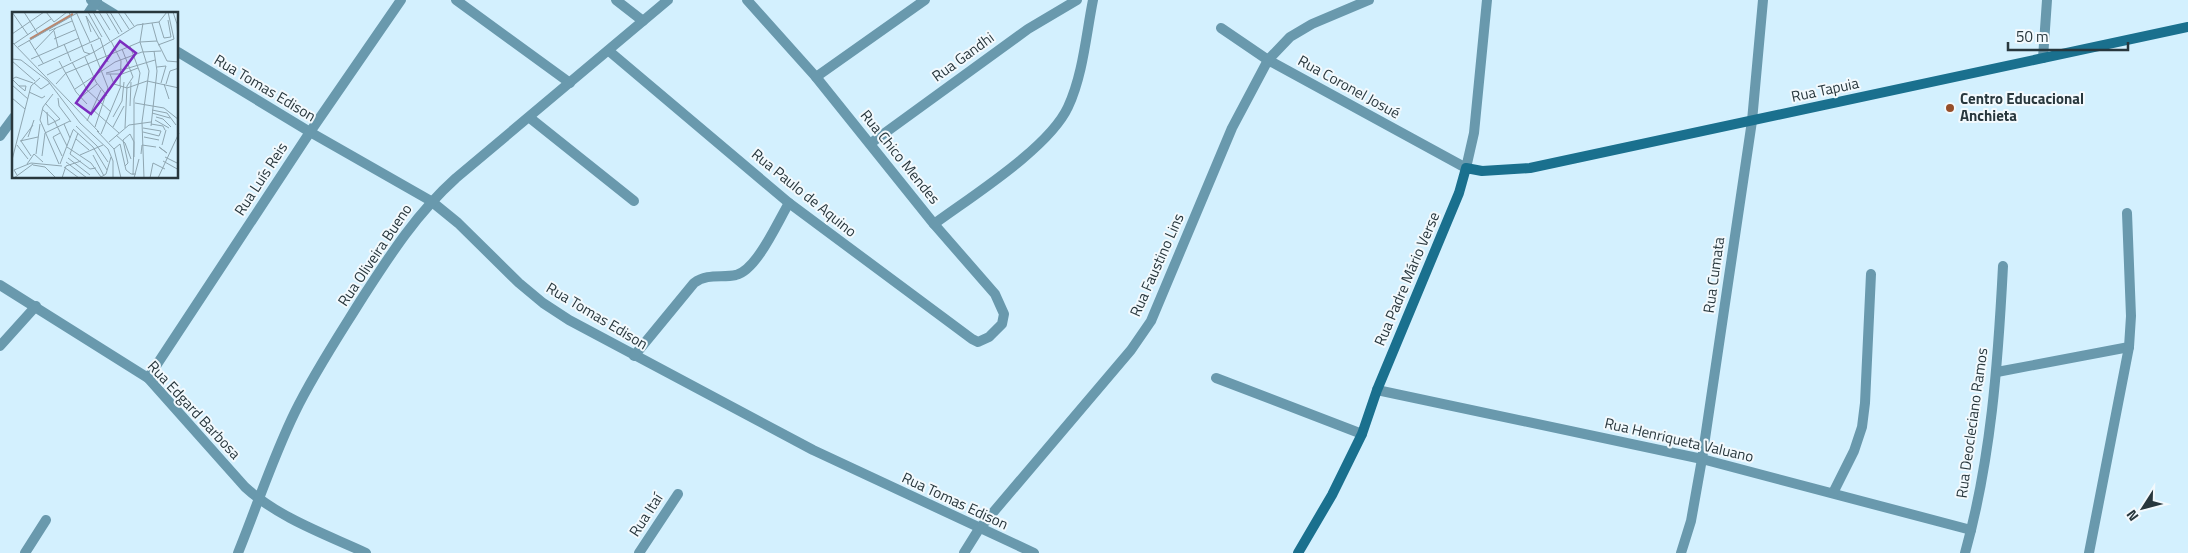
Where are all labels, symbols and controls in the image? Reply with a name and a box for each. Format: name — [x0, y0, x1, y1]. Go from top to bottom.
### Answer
inset map — [12, 12, 179, 179]
scale bar — [2008, 20, 2128, 52]
text: 50 m — [2016, 25, 2049, 48]
street label: Rua Gandhi — [927, 26, 999, 87]
street label: Rua Tomas Edison — [210, 48, 321, 127]
street label: Rua Coronel Josué — [1294, 49, 1405, 124]
street label: Rua Tapuia — [1789, 71, 1861, 108]
place label: Centro Educacional Anchieta — [1960, 87, 2084, 127]
marker: Centro Educacional Anchieta — [1944, 102, 1956, 114]
street label: Rua Chico Mendes — [855, 104, 946, 209]
street label: Rua Luís Reis — [228, 137, 293, 220]
street label: Rua Paulo de Aquino — [747, 143, 862, 242]
street label: Rua Oliveira Bueno — [332, 199, 418, 311]
street label: Rua Padre Mário Verse — [1368, 208, 1445, 349]
street label: Rua Faustino Lins — [1123, 209, 1190, 320]
street label: Rua Cumata — [1697, 235, 1730, 315]
street label: Rua Tomas Edison — [542, 276, 653, 355]
street label: Rua Deocleciano Ramos — [1950, 346, 1993, 500]
street label: Rua Edgard Barbosa — [142, 355, 247, 465]
street label: Rua Henriqueta Valuano — [1602, 411, 1756, 468]
street label: Rua Tomas Edison — [898, 466, 1012, 535]
north arrow — [2118, 483, 2168, 533]
street label: Rua Itaí — [623, 487, 669, 541]
text: N — [2121, 506, 2143, 526]

